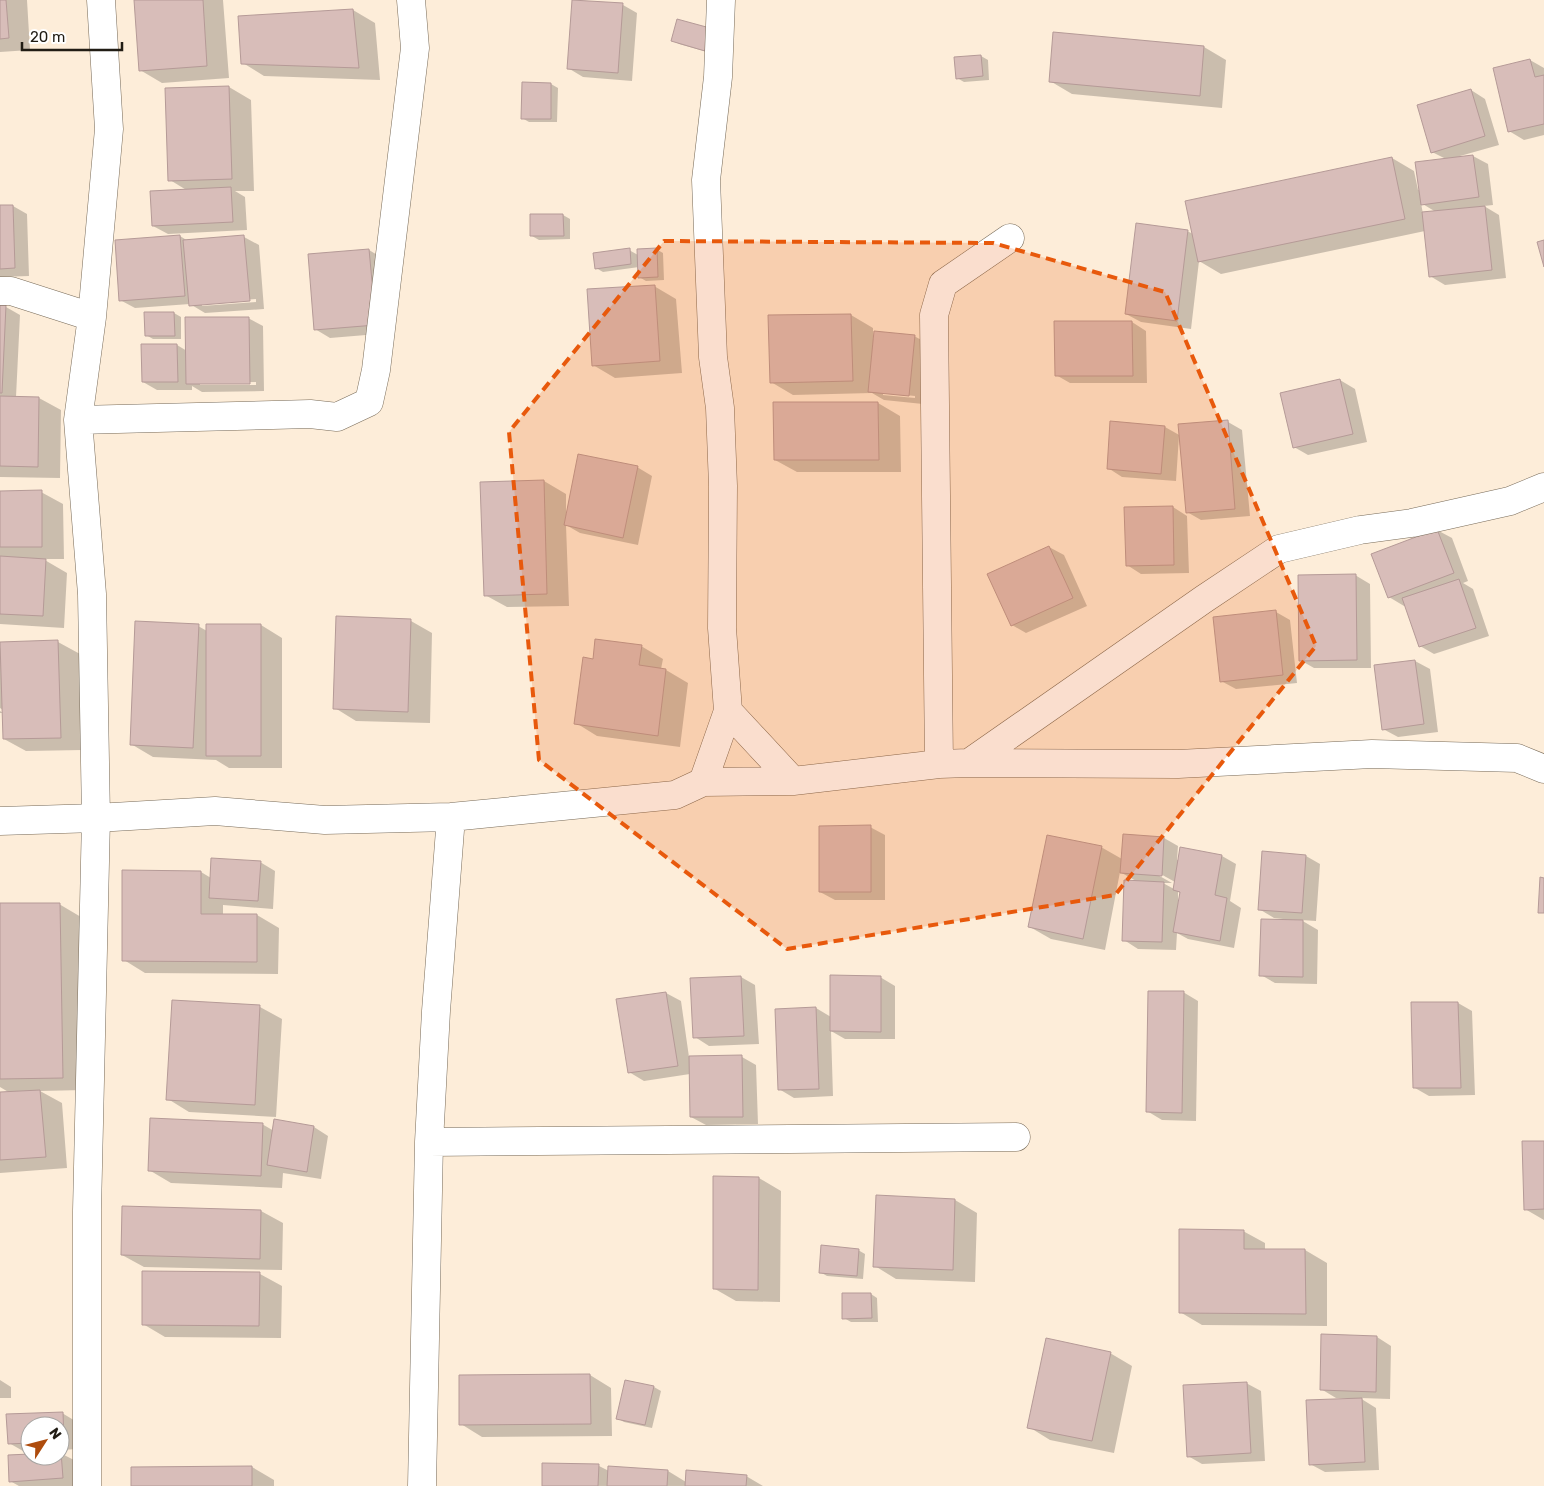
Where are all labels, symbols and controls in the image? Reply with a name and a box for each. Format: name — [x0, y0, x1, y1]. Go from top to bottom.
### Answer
scale bar — [22, 20, 122, 52]
text: 20 m — [30, 28, 65, 46]
north arrow — [20, 1416, 70, 1466]
text: N — [45, 1425, 65, 1443]

